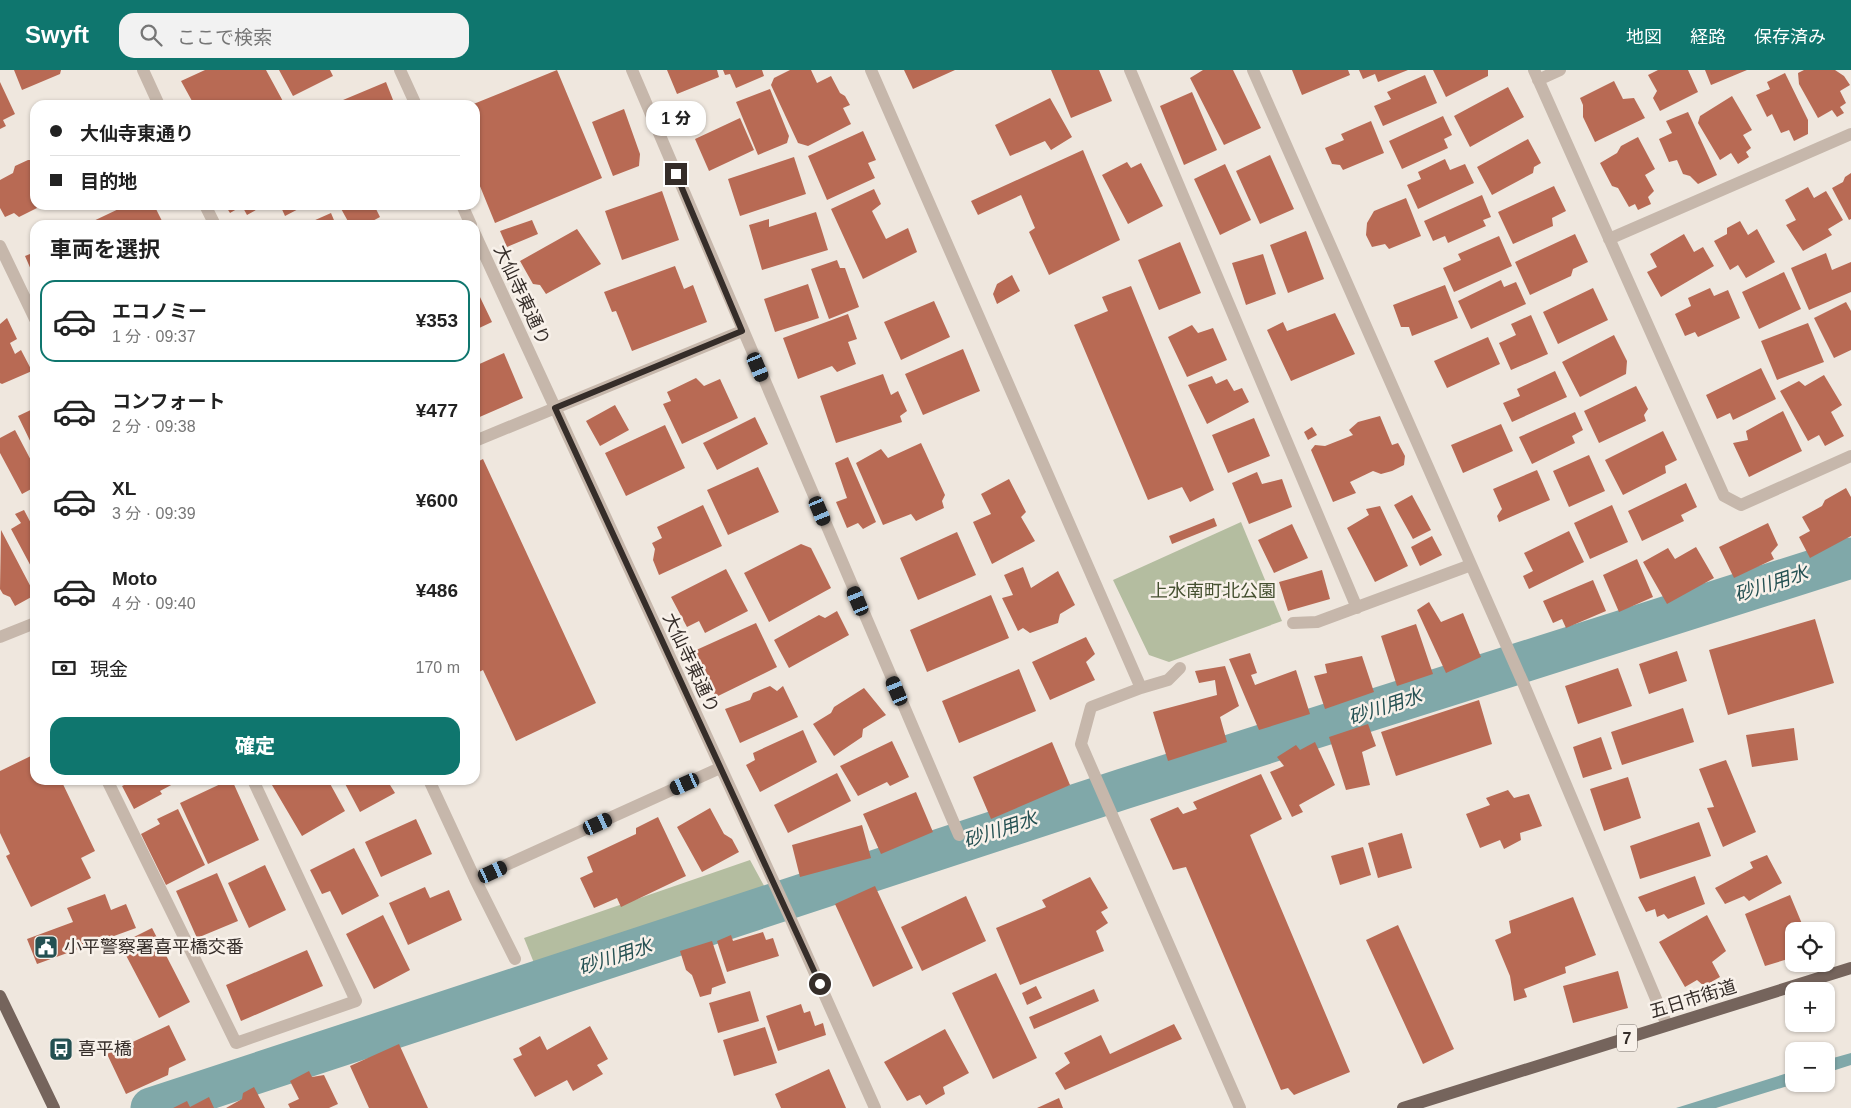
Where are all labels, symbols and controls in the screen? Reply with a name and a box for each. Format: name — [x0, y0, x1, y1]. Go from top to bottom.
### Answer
search box — [119, 13, 469, 58]
text: Swyft — [25, 21, 89, 48]
icon: search — [137, 21, 165, 49]
text: ここで検索 — [177, 27, 272, 48]
text: 地図 — [1626, 27, 1662, 47]
text: 経路 — [1690, 27, 1726, 47]
text: 保存済み — [1754, 27, 1826, 47]
callout: 1 分 — [646, 102, 706, 136]
text: 1 分 — [661, 110, 691, 127]
text: 大仙寺東通り — [80, 123, 194, 144]
route end — [665, 163, 687, 185]
text: 目的地 — [80, 171, 137, 192]
text: 車両を選択 — [50, 237, 160, 262]
street label: 大仙寺東通り — [490, 242, 554, 348]
icon: car — [52, 299, 97, 344]
text: エコノミー — [112, 301, 207, 322]
text: ¥353 — [416, 310, 458, 331]
text: 1 分 · 09:37 — [112, 328, 196, 345]
car — [745, 350, 770, 384]
icon: car — [52, 389, 97, 434]
text: コンフォート — [112, 391, 225, 412]
text: ¥477 — [416, 400, 458, 421]
text: 2 分 · 09:38 — [112, 418, 196, 435]
text: XL — [112, 478, 136, 499]
icon: car — [52, 479, 97, 524]
text: ¥600 — [416, 490, 458, 511]
car — [807, 494, 832, 528]
text: 3 分 · 09:39 — [112, 505, 196, 522]
water label: 砂川用水 — [1732, 561, 1812, 605]
text: Moto — [112, 568, 157, 589]
icon: car — [52, 569, 97, 614]
text: ¥486 — [416, 580, 458, 601]
park label: 上水南町北公園 — [1150, 581, 1276, 601]
car — [845, 584, 870, 618]
text: 4 分 · 09:40 — [112, 595, 196, 612]
street label: 大仙寺東通り — [659, 610, 723, 716]
icon: cash — [50, 654, 78, 682]
text: 現金 — [90, 659, 128, 680]
text: 170 m — [416, 659, 460, 676]
car — [884, 674, 909, 708]
water label: 砂川用水 — [1346, 684, 1426, 728]
button: 確定 — [50, 717, 460, 775]
car — [668, 771, 701, 797]
water label: 砂川用水 — [961, 807, 1041, 851]
car — [581, 811, 614, 837]
car — [476, 859, 509, 885]
map controls — [1785, 922, 1835, 1092]
button: locate — [1785, 922, 1835, 972]
public building icon: 小平警察署喜平橋交番 — [33, 934, 59, 960]
water label: 砂川用水 — [576, 934, 656, 978]
place label: 小平警察署喜平橋交番 — [64, 937, 244, 957]
route start — [809, 973, 831, 995]
street label: 五日市街道 — [1647, 976, 1739, 1022]
button: + — [1785, 982, 1835, 1032]
road number: 7 — [1617, 1024, 1637, 1051]
bus stop icon: 喜平橋 — [48, 1036, 74, 1062]
place label: 喜平橋 — [78, 1039, 132, 1059]
button: − — [1785, 1042, 1835, 1092]

